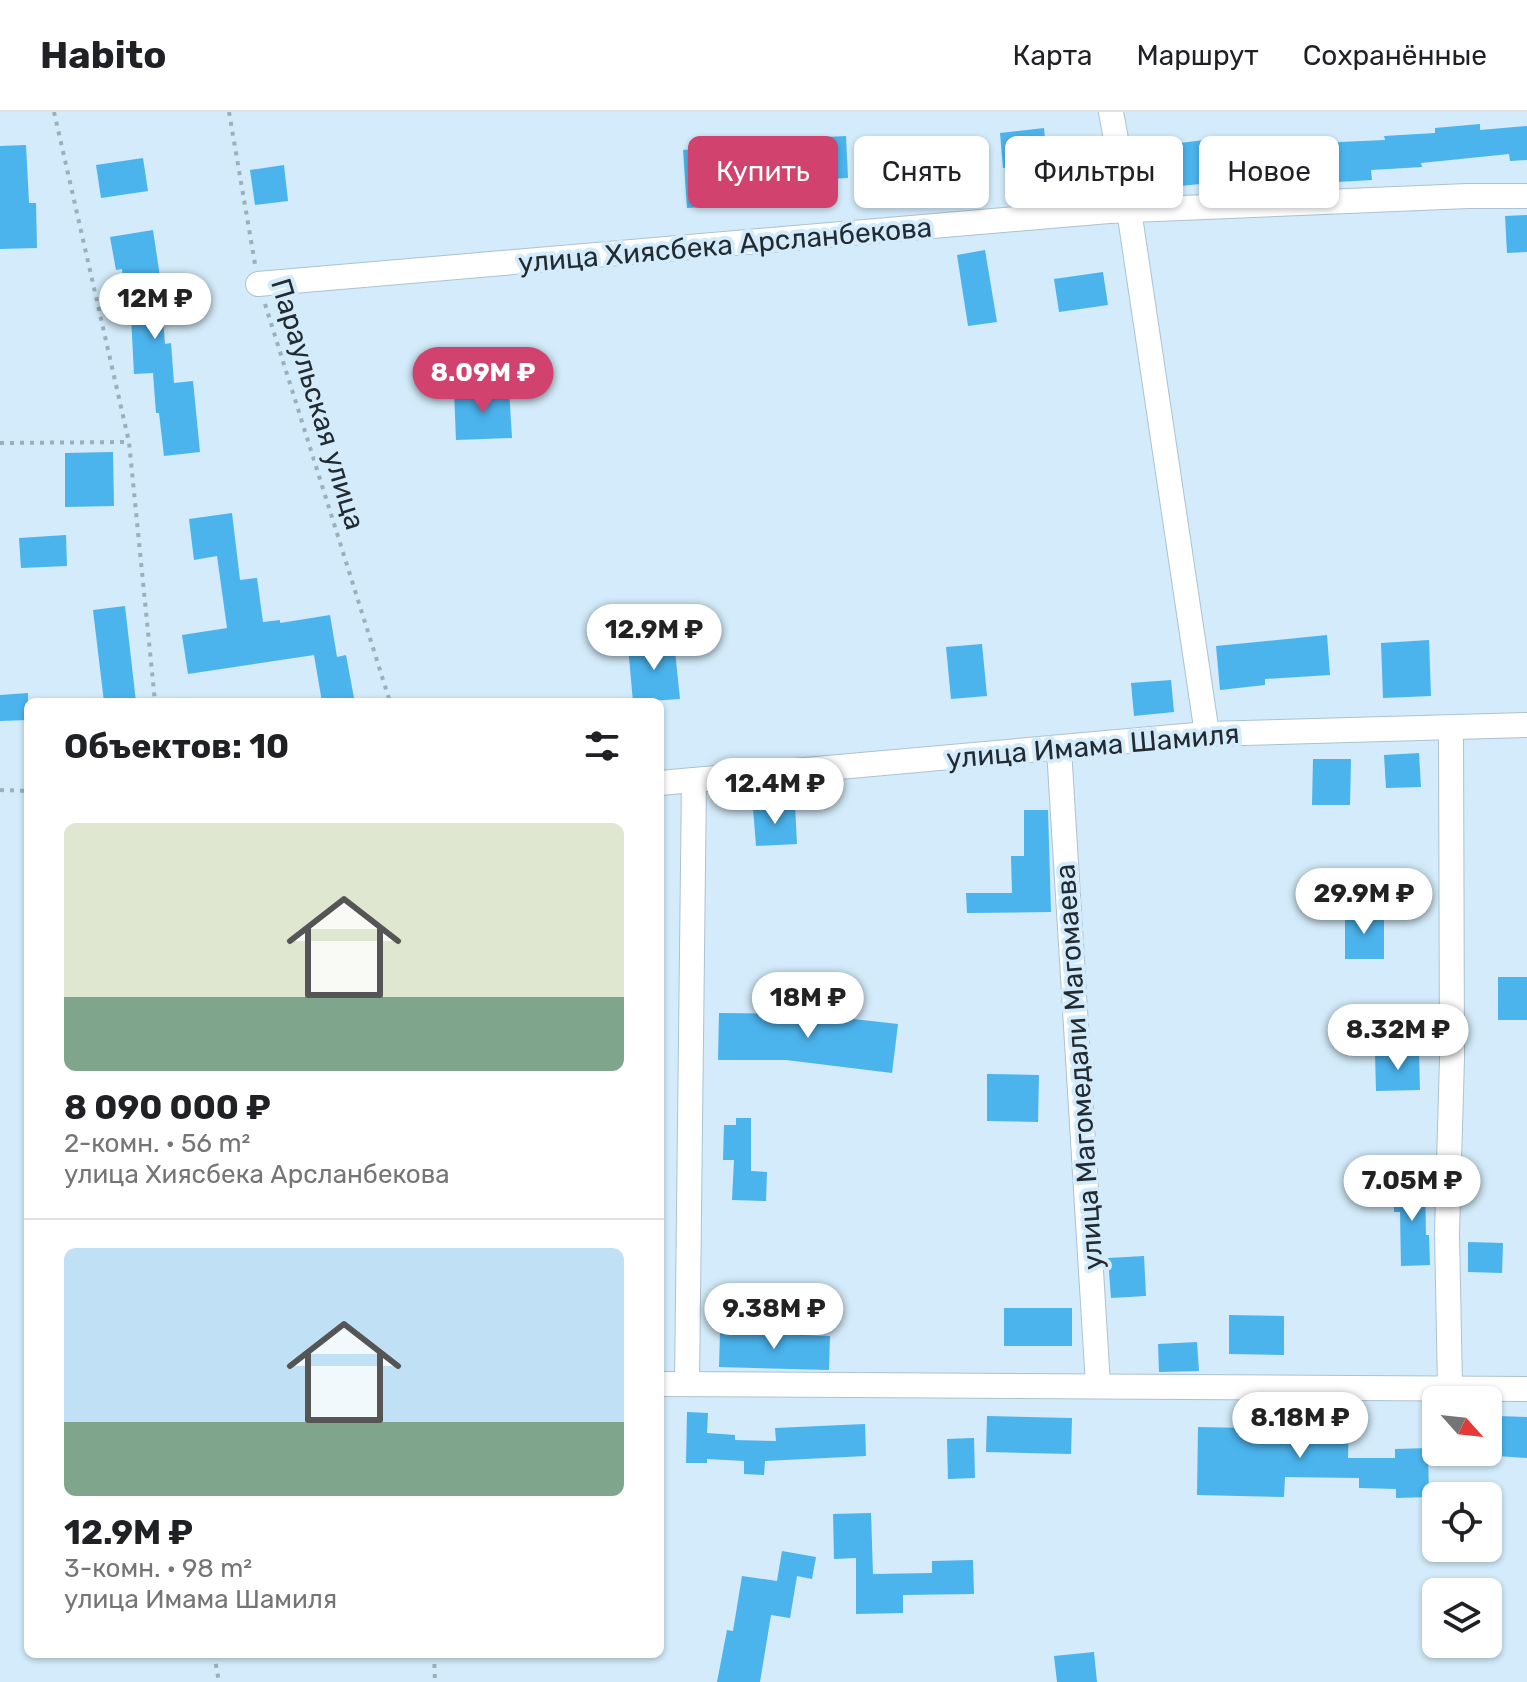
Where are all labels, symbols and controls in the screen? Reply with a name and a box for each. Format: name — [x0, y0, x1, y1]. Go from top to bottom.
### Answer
text: Habito — [40, 32, 167, 78]
text: Карта — [1013, 39, 1092, 72]
text: Маршрут — [1136, 39, 1259, 72]
text: Сохранённые — [1303, 39, 1487, 72]
chip: Купить — [688, 136, 838, 208]
chip: Снять — [854, 136, 989, 208]
chip: Фильтры — [1005, 136, 1183, 208]
chip: Новое — [1199, 136, 1339, 208]
street label: улица Хиясбека Арсланбекова — [517, 210, 933, 280]
pin: 12M ₽ — [99, 273, 211, 341]
street label: Параульская улица — [264, 274, 372, 534]
text: 12M ₽ — [117, 283, 193, 314]
pin: 8.09M ₽ — [409, 347, 557, 415]
text: 8.09M ₽ — [431, 357, 535, 388]
pin: 12.9M ₽ — [580, 604, 728, 672]
text: 12.9M ₽ — [605, 614, 703, 645]
street label: улица Имама Шамиля — [945, 717, 1241, 775]
icon: filters — [580, 724, 624, 768]
text: Объектов: 10 — [64, 726, 289, 767]
pin: 12.4M ₽ — [701, 758, 849, 826]
text: 12.4M ₽ — [725, 768, 825, 799]
street label: улица Магомедали Магомаева — [1048, 863, 1110, 1271]
pin: 29.9M ₽ — [1290, 868, 1438, 936]
icon: home — [272, 875, 416, 1019]
text: 29.9M ₽ — [1313, 878, 1415, 909]
pin: 18M ₽ — [752, 972, 864, 1040]
text: 18M ₽ — [770, 982, 846, 1013]
pin: 8.32M ₽ — [1324, 1004, 1472, 1072]
text: 8.32M ₽ — [1346, 1014, 1450, 1045]
text: 8 090 000 ₽ — [64, 1087, 271, 1128]
text: 2-комн. · 56 m² — [64, 1128, 250, 1159]
pin: 7.05M ₽ — [1338, 1155, 1486, 1223]
text: улица Хиясбека Арсланбекова — [64, 1159, 450, 1190]
text: 7.05M ₽ — [1362, 1165, 1462, 1196]
pin: 9.38M ₽ — [700, 1283, 848, 1351]
text: 9.38M ₽ — [722, 1293, 826, 1324]
icon: home — [272, 1300, 416, 1444]
north arrow — [1422, 1386, 1502, 1466]
map controls — [1422, 1386, 1502, 1658]
pin: 8.18M ₽ — [1226, 1392, 1374, 1460]
text: 8.18M ₽ — [1250, 1402, 1350, 1433]
button: locate — [1422, 1482, 1502, 1562]
text: 12.9M ₽ — [64, 1512, 193, 1553]
text: 3-комн. · 98 m² — [64, 1553, 252, 1584]
button: layers — [1422, 1578, 1502, 1658]
text: улица Имама Шамиля — [64, 1584, 337, 1615]

